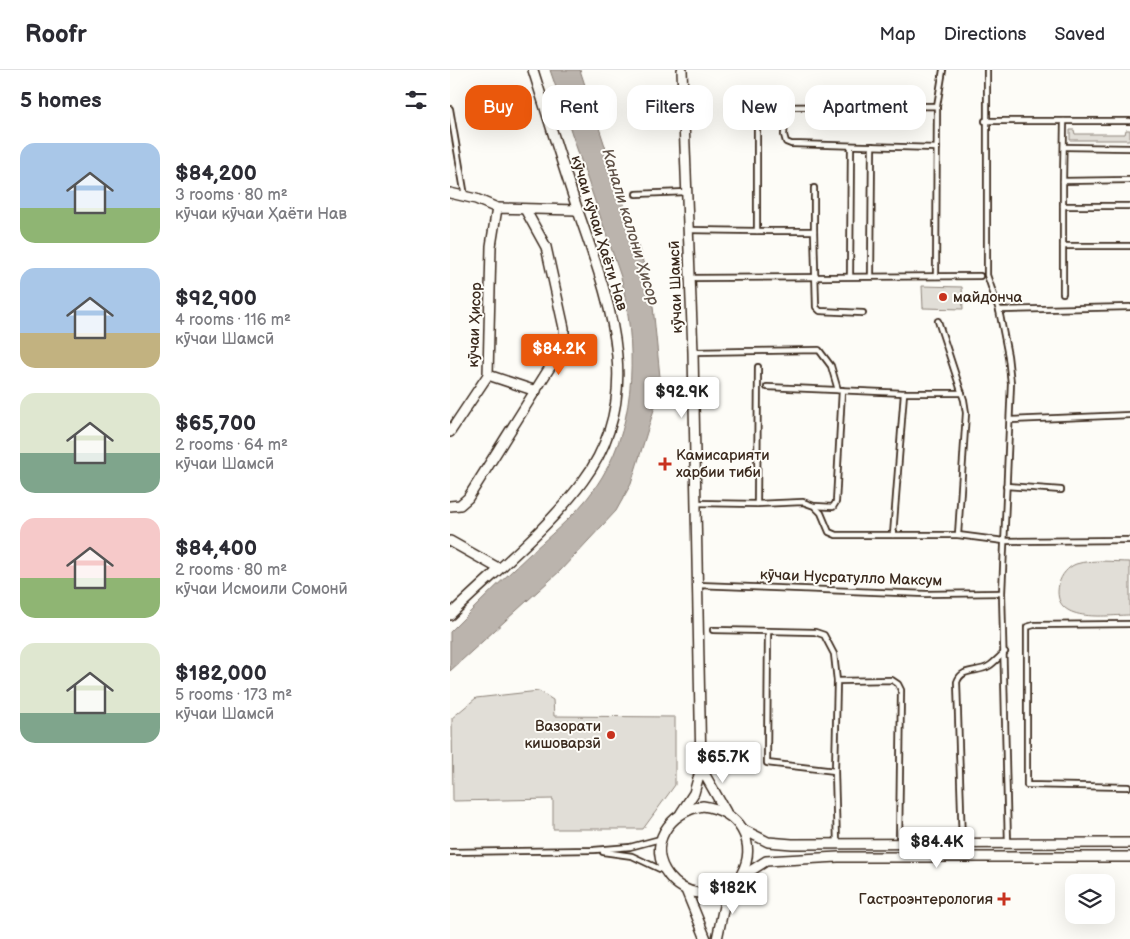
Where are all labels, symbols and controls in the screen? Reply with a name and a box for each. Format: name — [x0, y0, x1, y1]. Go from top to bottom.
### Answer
text: Roofr — [25, 20, 87, 49]
text: Map — [880, 24, 916, 45]
text: Directions — [944, 24, 1026, 45]
text: Saved — [1054, 24, 1105, 45]
chip: Buy — [465, 85, 532, 130]
chip: Rent — [542, 85, 617, 130]
chip: Filters — [627, 85, 713, 130]
chip: New — [723, 85, 795, 130]
chip: Apartment — [805, 85, 926, 130]
icon: filters — [402, 86, 430, 114]
text: 5 homes — [20, 88, 102, 113]
water label: Канали калони Ҳисор — [597, 146, 663, 308]
street label: кӯчаи кӯчаи Ҳаёти Нав — [566, 153, 632, 313]
text: $84,200 — [175, 161, 257, 186]
icon: home — [60, 163, 120, 223]
text: 3 rooms · 80 m² — [175, 186, 288, 205]
text: кӯчаи кӯчаи Ҳаёти Нав — [175, 205, 347, 224]
street label: кӯчаи Шамсӣ — [665, 240, 687, 334]
street label: кӯчаи Ҳисор — [464, 282, 486, 368]
text: $92,900 — [175, 286, 257, 311]
icon: home — [60, 288, 120, 348]
place label: майдонча — [953, 288, 1023, 307]
marker: майдонча — [937, 291, 949, 303]
text: 4 rooms · 116 m² — [175, 311, 291, 330]
text: кӯчаи Шамсӣ — [175, 330, 274, 349]
pin: $84.2K — [518, 334, 600, 376]
text: $84.2K — [532, 340, 586, 359]
pin: $92.9K — [641, 376, 723, 419]
text: $92.9K — [655, 383, 709, 402]
text: $65,700 — [175, 411, 256, 436]
icon: home — [60, 413, 120, 473]
text: 2 rooms · 64 m² — [175, 436, 288, 455]
place label: Камисарияти харбии тиби — [676, 446, 770, 482]
text: кӯчаи Шамсӣ — [175, 455, 274, 474]
marker: Камисарияти харбии тиби — [658, 457, 672, 471]
text: $84,400 — [175, 536, 257, 561]
icon: home — [60, 538, 120, 598]
text: 2 rooms · 80 m² — [175, 561, 287, 580]
street label: кӯчаи Нусратулло Максум — [759, 565, 943, 591]
text: кӯчаи Исмоили Сомонӣ — [175, 580, 348, 599]
text: $182,000 — [175, 661, 267, 686]
icon: home — [60, 663, 120, 723]
text: 5 rooms · 173 m² — [175, 686, 292, 705]
text: кӯчаи Шамсӣ — [175, 705, 274, 724]
place label: Вазорати кишоварзӣ — [524, 717, 601, 753]
marker: Вазорати кишоварзӣ — [605, 729, 617, 741]
pin: $65.7K — [682, 742, 764, 784]
text: $65.7K — [697, 748, 749, 767]
pin: $84.4K — [896, 826, 978, 869]
text: $84.4K — [910, 833, 964, 852]
pin: $182K — [698, 872, 768, 915]
map controls — [1065, 874, 1115, 924]
button: layers — [1065, 874, 1115, 924]
text: $182K — [709, 879, 757, 898]
place label: Гастроэнтерология — [859, 890, 993, 909]
marker: Гастроэнтерология — [997, 892, 1011, 906]

